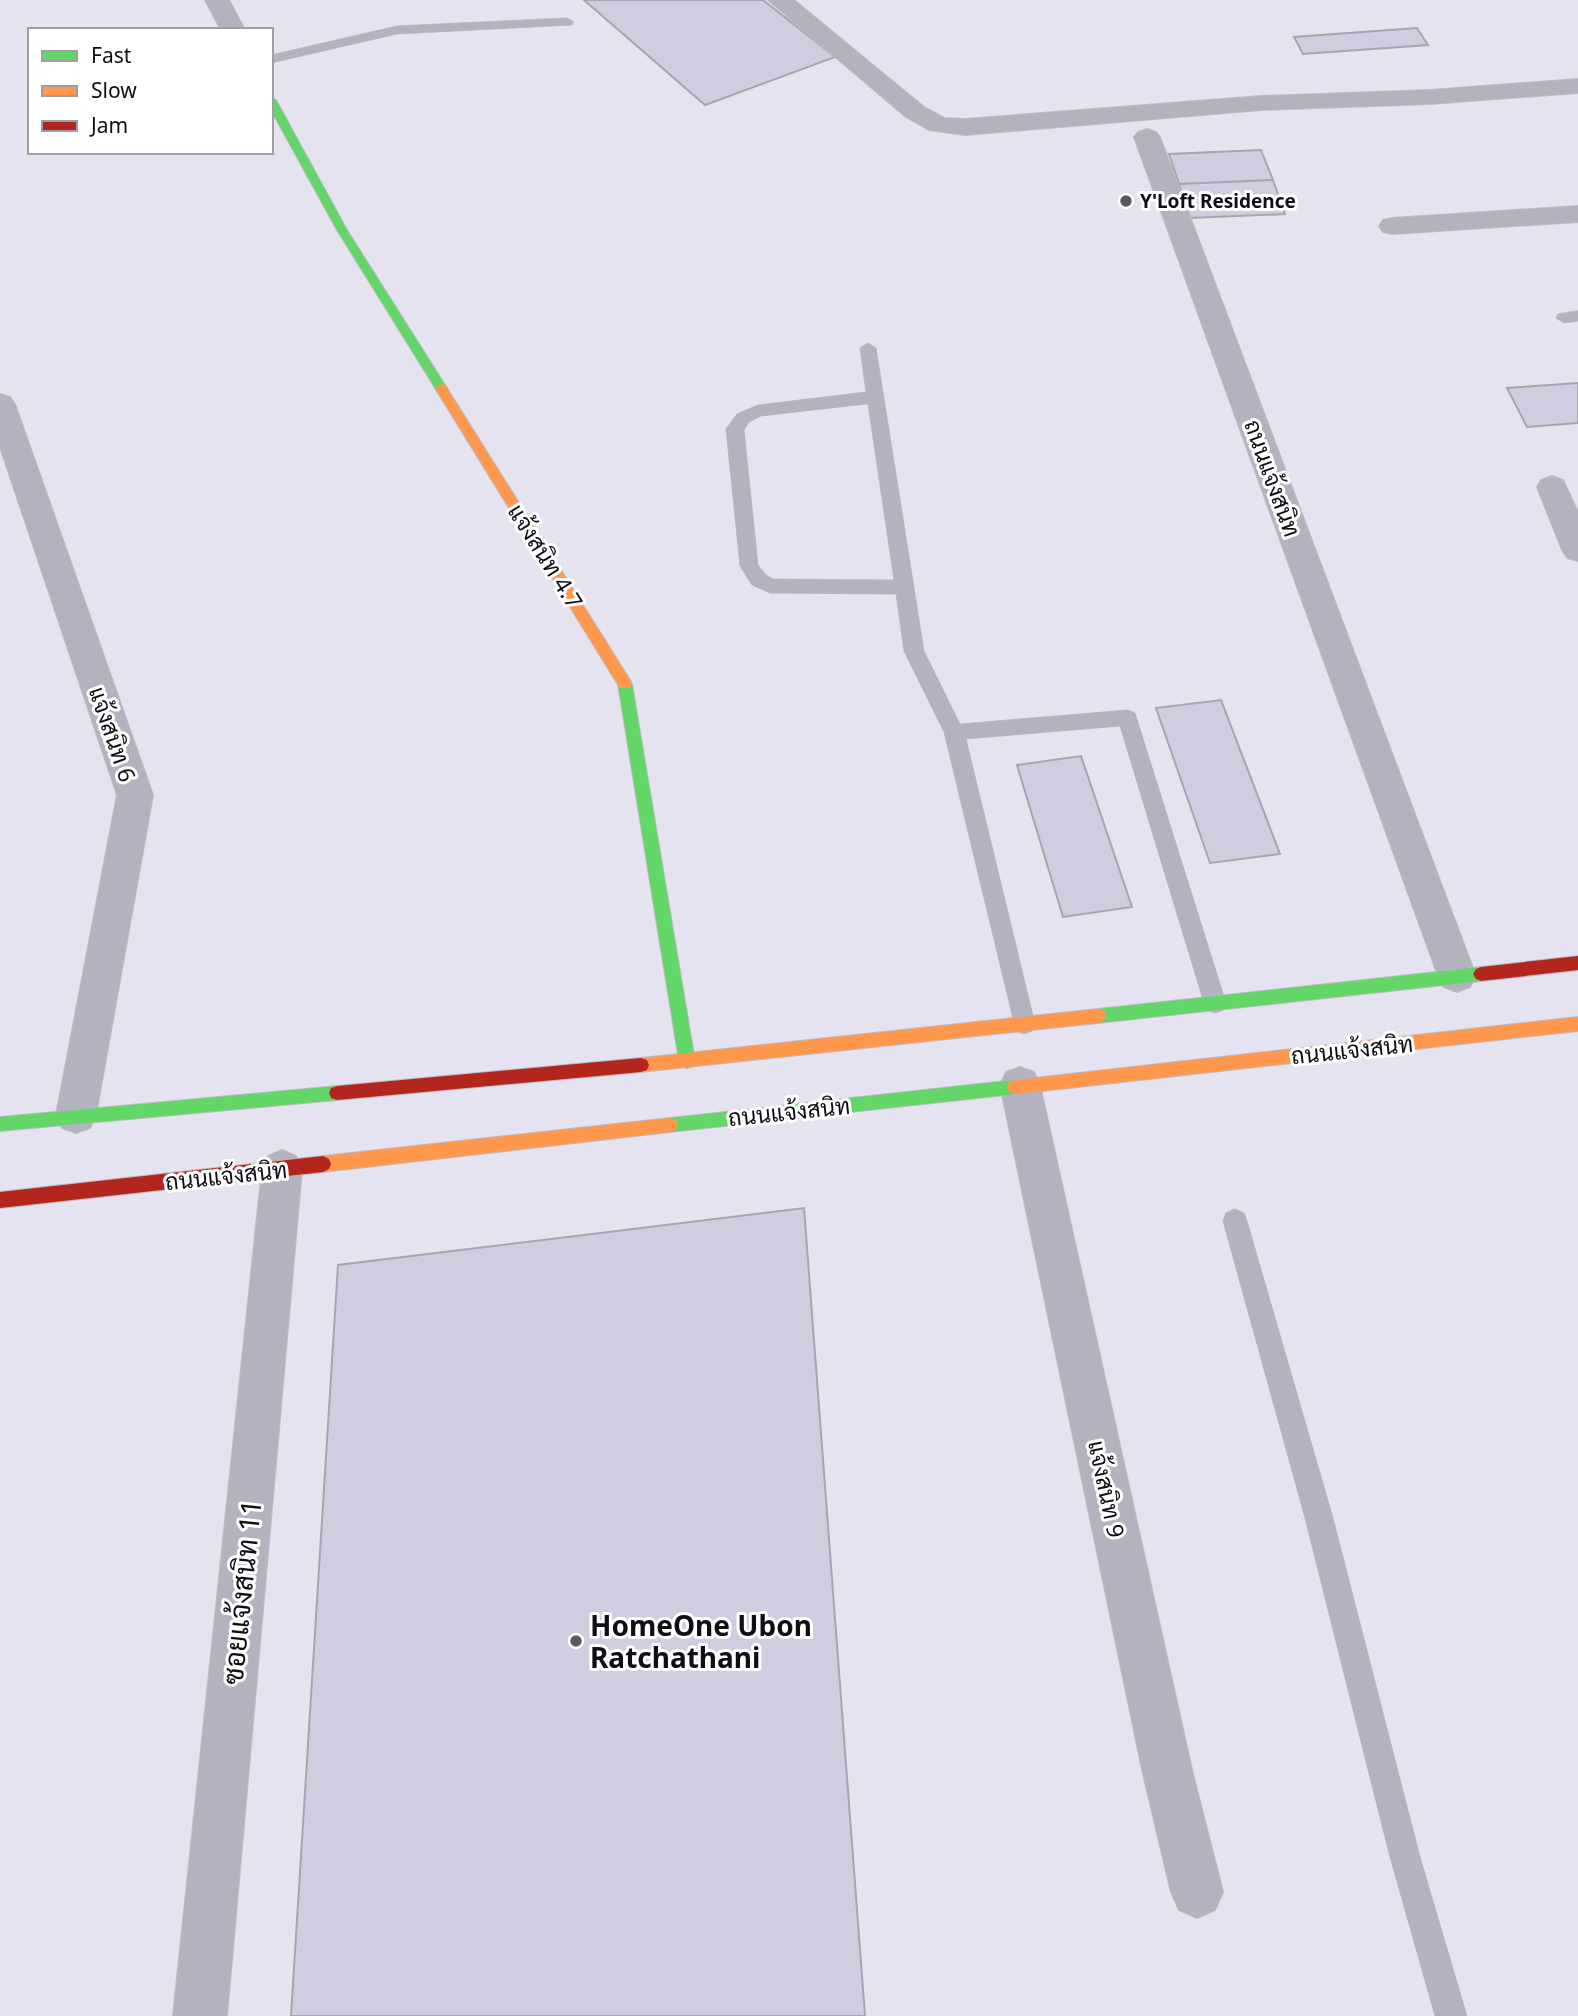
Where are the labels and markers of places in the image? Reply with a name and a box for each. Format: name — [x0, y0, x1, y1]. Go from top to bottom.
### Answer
place label: Y'Loft Residence — [1140, 188, 1296, 214]
marker: Y'Loft Residence — [1118, 193, 1134, 209]
place label: HomeOne Ubon Ratchathani — [590, 1606, 812, 1676]
marker: HomeOne Ubon Ratchathani — [568, 1633, 584, 1649]

